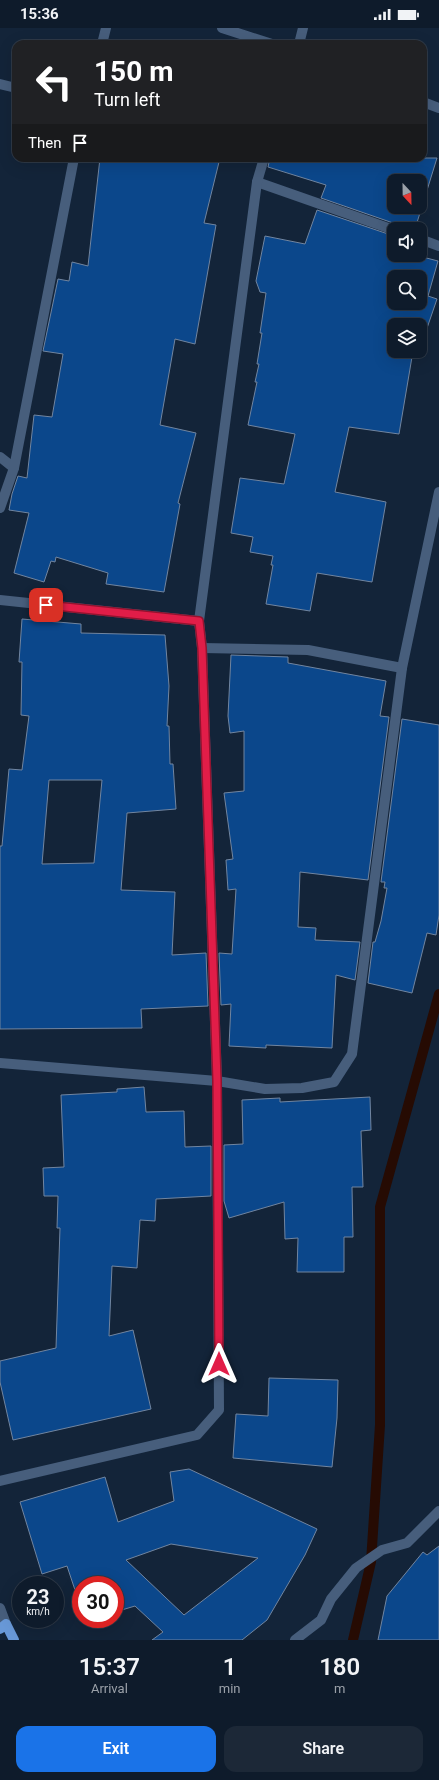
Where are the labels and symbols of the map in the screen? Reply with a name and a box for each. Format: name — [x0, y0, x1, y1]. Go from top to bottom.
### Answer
north arrow — [387, 174, 427, 214]
pin — [29, 588, 63, 622]
position arrow — [198, 1343, 240, 1385]
speed limit sign: 30 — [72, 1576, 124, 1628]

